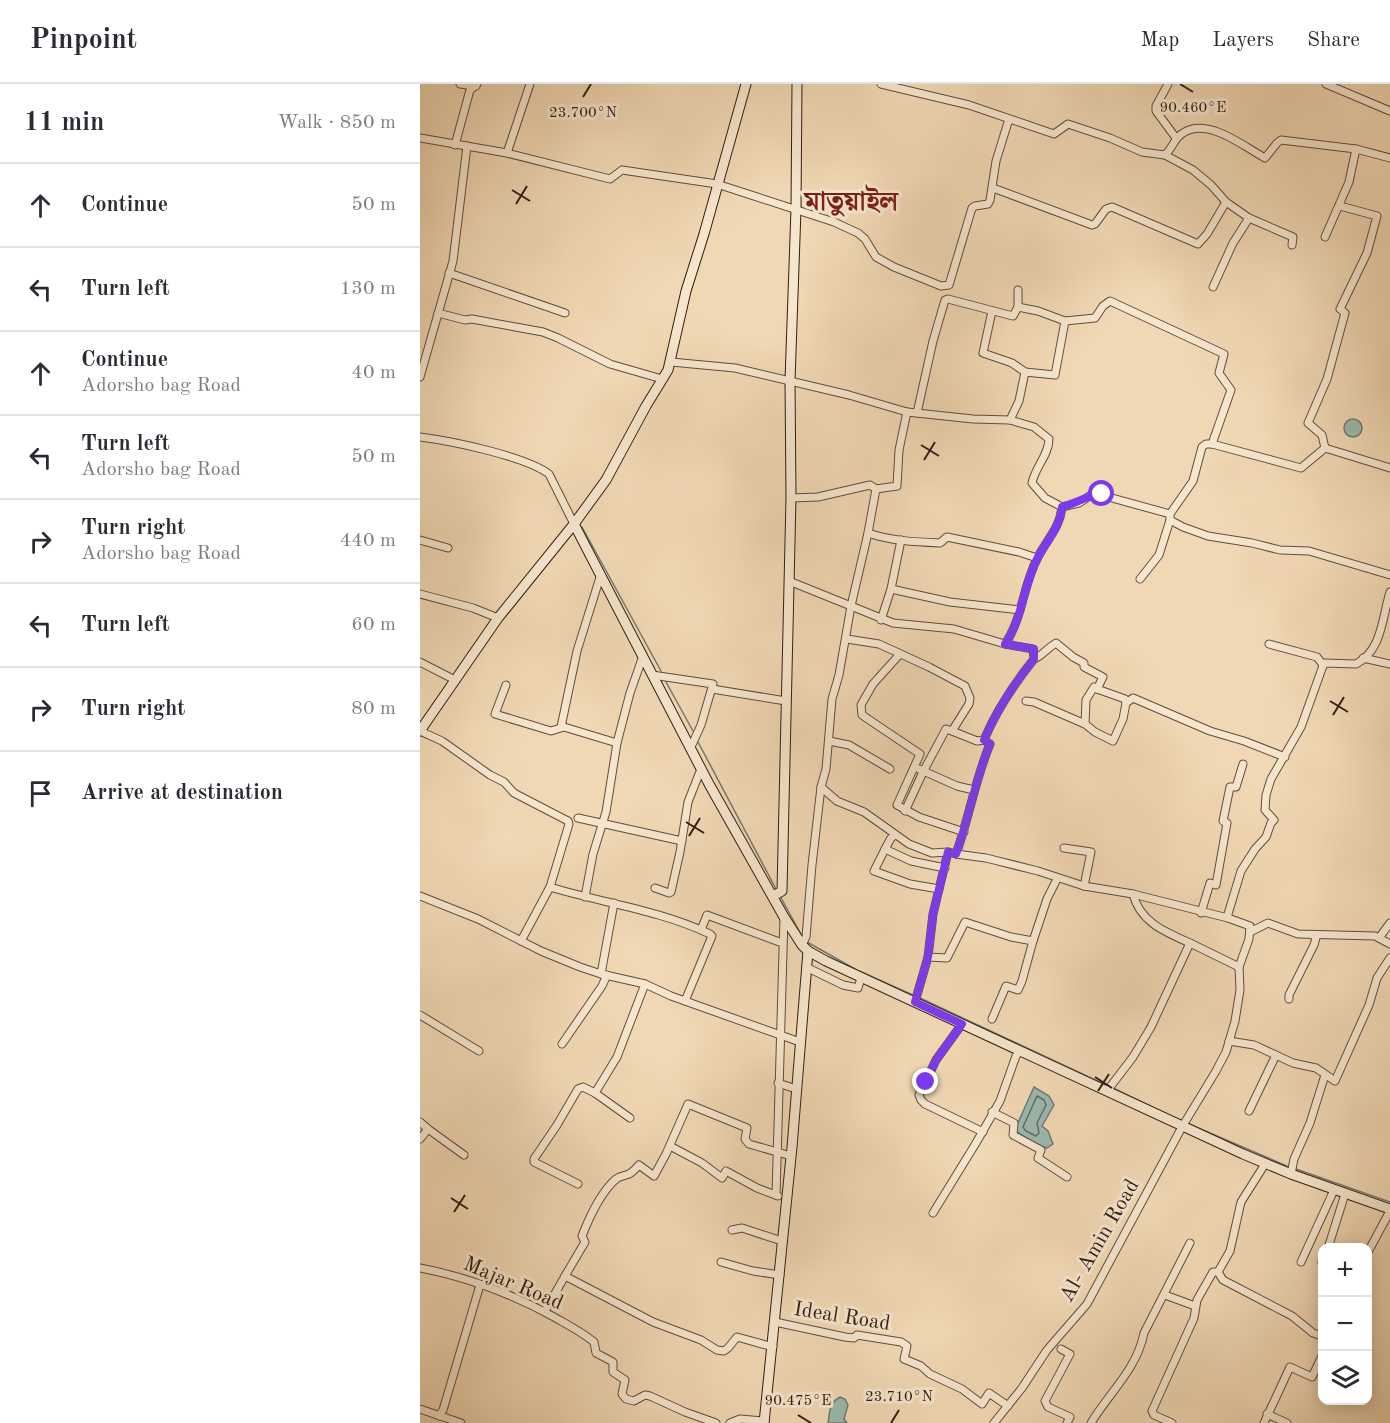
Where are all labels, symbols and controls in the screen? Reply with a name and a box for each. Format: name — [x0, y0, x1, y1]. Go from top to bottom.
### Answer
text: Pinpoint — [30, 27, 137, 55]
text: Map — [1140, 30, 1179, 51]
text: Layers — [1212, 30, 1274, 51]
text: Share — [1307, 30, 1360, 51]
text: 90.460°E — [1160, 101, 1226, 116]
text: 23.700°N — [549, 106, 617, 121]
text: 11 min — [24, 110, 104, 136]
text: Walk · 850 m — [277, 113, 396, 133]
district label: মাতুয়াইল — [803, 184, 900, 217]
icon: ahead — [24, 189, 57, 222]
text: Continue — [81, 194, 168, 216]
text: 50 m — [351, 195, 396, 215]
icon: left — [24, 273, 57, 306]
text: Turn left — [81, 278, 170, 300]
text: 130 m — [340, 279, 396, 299]
text: Continue — [81, 349, 168, 371]
icon: ahead — [24, 357, 57, 390]
text: 40 m — [351, 363, 396, 383]
text: Adorsho bag Road — [81, 376, 241, 396]
text: Turn left — [81, 433, 170, 455]
icon: left — [24, 441, 57, 474]
text: 50 m — [351, 447, 396, 467]
text: Adorsho bag Road — [81, 460, 241, 480]
route start — [1088, 480, 1114, 506]
text: Turn right — [81, 517, 185, 539]
icon: right — [24, 525, 57, 558]
text: 440 m — [340, 531, 396, 551]
text: Adorsho bag Road — [81, 544, 241, 564]
icon: left — [24, 609, 57, 642]
text: Turn left — [81, 614, 170, 636]
text: 60 m — [351, 615, 396, 635]
icon: right — [24, 693, 57, 726]
text: Turn right — [81, 698, 185, 720]
text: 80 m — [351, 699, 396, 719]
icon: arrive — [24, 777, 57, 810]
text: Arrive at destination — [81, 782, 283, 804]
route end — [912, 1068, 938, 1094]
street label: Al- Amin Road — [1056, 1176, 1144, 1306]
map controls — [1318, 1243, 1372, 1405]
button: + — [1318, 1243, 1372, 1297]
street label: Majar Road — [460, 1254, 566, 1314]
button: − — [1318, 1297, 1372, 1351]
street label: Ideal Road — [792, 1299, 892, 1335]
button: layers — [1318, 1351, 1372, 1405]
text: 23.710°N — [865, 1390, 933, 1405]
text: 90.475°E — [765, 1394, 831, 1409]

